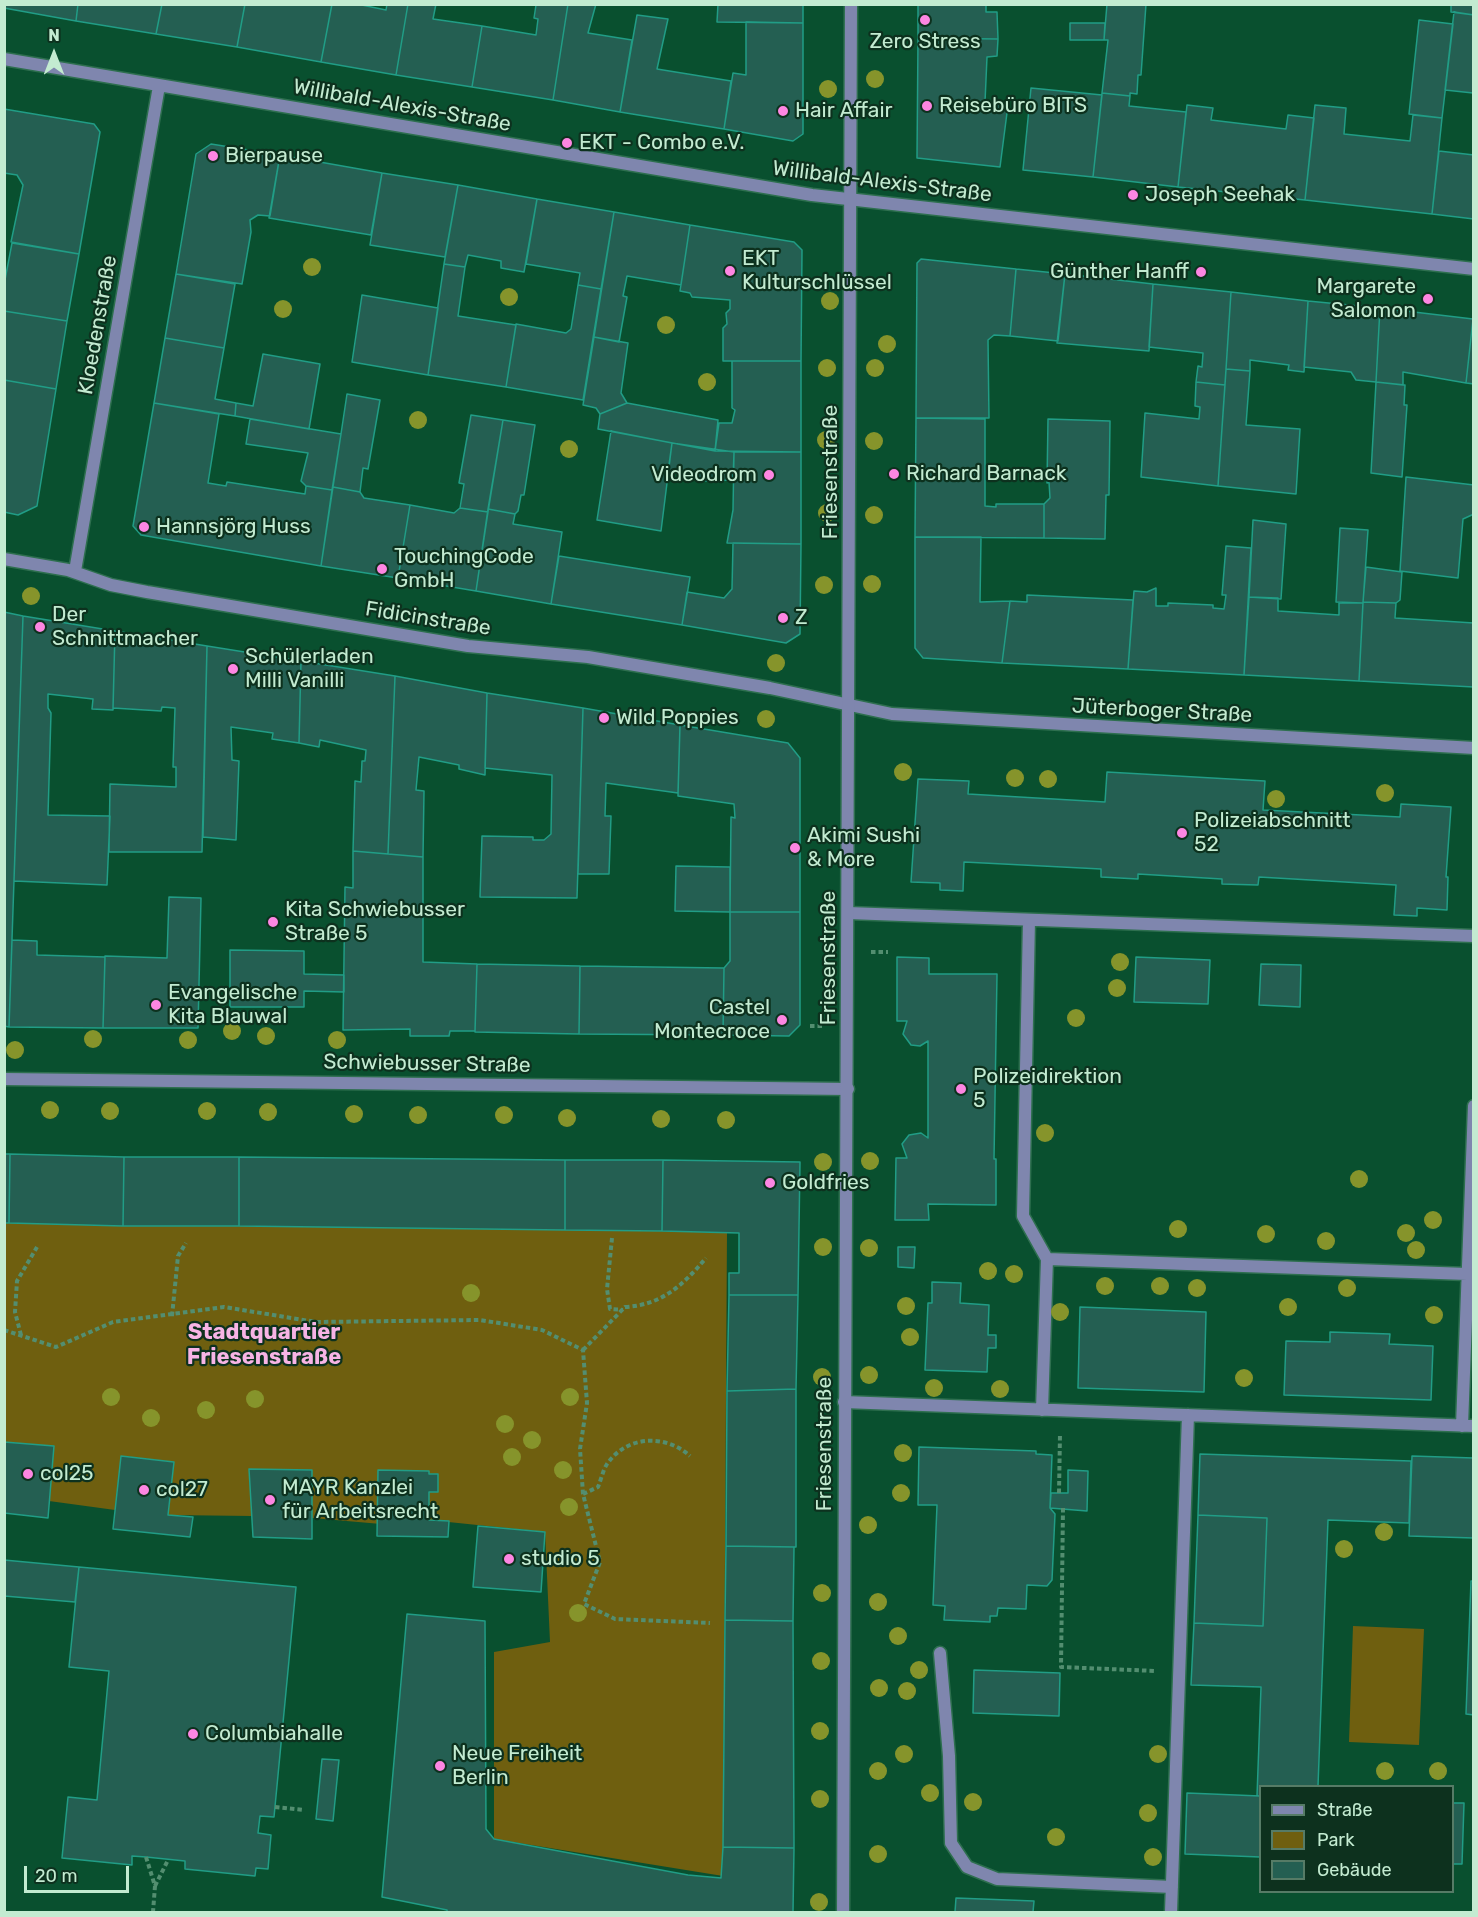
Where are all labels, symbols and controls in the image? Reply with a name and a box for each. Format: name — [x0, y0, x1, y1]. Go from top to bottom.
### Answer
marker: Zero Stress — [918, 13, 932, 27]
north arrow — [24, 24, 84, 84]
text: N — [48, 26, 60, 45]
place label: Zero Stress — [869, 29, 981, 55]
street label: Willibald-Alexis-Straße — [291, 74, 513, 138]
place label: Reisebüro BITS — [939, 93, 1087, 119]
place label: Hair Affair — [795, 98, 892, 124]
marker: Reisebüro BITS — [920, 99, 934, 113]
marker: Hair Affair — [776, 104, 790, 118]
place label: EKT - Combo e.V. — [579, 130, 745, 156]
marker: EKT - Combo e.V. — [560, 136, 574, 150]
place label: Bierpause — [225, 143, 323, 169]
marker: Bierpause — [206, 149, 220, 163]
street label: Willibald-Alexis-Straße — [771, 156, 993, 208]
place label: Joseph Seehak — [1145, 182, 1295, 208]
marker: Joseph Seehak — [1126, 188, 1140, 202]
place label: EKT Kulturschlüssel — [742, 246, 892, 296]
street label: Kloedenstraße — [73, 253, 123, 397]
place label: Günther Hanff — [1050, 259, 1189, 285]
marker: EKT Kulturschlüssel — [723, 264, 737, 278]
marker: Günther Hanff — [1194, 265, 1208, 279]
place label: Margarete Salomon — [1316, 274, 1416, 324]
marker: Margarete Salomon — [1421, 292, 1435, 306]
street label: Friesenstraße — [818, 405, 844, 539]
place label: Richard Barnack — [906, 461, 1067, 487]
place label: Videodrom — [651, 462, 757, 488]
marker: Richard Barnack — [887, 467, 901, 481]
marker: Videodrom — [762, 468, 776, 482]
place label: Hannsjörg Huss — [156, 514, 311, 540]
marker: Hannsjörg Huss — [137, 520, 151, 534]
place label: TouchingCode GmbH — [394, 544, 534, 594]
marker: TouchingCode GmbH — [375, 562, 389, 576]
street label: Fidicinstraße — [363, 597, 493, 641]
place label: Der Schnittmacher — [52, 602, 198, 652]
place label: Z — [795, 605, 808, 631]
marker: Z — [776, 611, 790, 625]
marker: Der Schnittmacher — [33, 620, 47, 634]
place label: Schülerladen Milli Vanilli — [245, 644, 374, 694]
marker: Schülerladen Milli Vanilli — [226, 662, 240, 676]
street label: Jüterboger Straße — [1071, 694, 1253, 728]
place label: Wild Poppies — [616, 705, 739, 731]
marker: Wild Poppies — [597, 711, 611, 725]
place label: Polizeiabschnitt 52 — [1194, 808, 1350, 858]
place label: Akimi Sushi & More — [807, 823, 920, 873]
marker: Polizeiabschnitt 52 — [1175, 826, 1189, 840]
marker: Akimi Sushi & More — [788, 841, 802, 855]
street label: Friesenstraße — [816, 891, 842, 1025]
place label: Kita Schwiebusser Straße 5 — [285, 897, 465, 947]
marker: Kita Schwiebusser Straße 5 — [266, 915, 280, 929]
place label: Evangelische Kita Blauwal — [168, 980, 297, 1030]
place label: Castel Montecroce — [654, 995, 770, 1045]
marker: Evangelische Kita Blauwal — [149, 998, 163, 1012]
marker: Castel Montecroce — [775, 1013, 789, 1027]
street label: Schwiebusser Straße — [323, 1050, 531, 1078]
place label: Polizeidirektion 5 — [973, 1064, 1122, 1114]
marker: Polizeidirektion 5 — [954, 1082, 968, 1096]
place label: Goldfries — [782, 1170, 870, 1196]
marker: Goldfries — [763, 1176, 777, 1190]
district label: Stadtquartier Friesenstraße — [187, 1320, 341, 1372]
street label: Friesenstraße — [812, 1377, 838, 1511]
place label: col25 — [40, 1461, 94, 1487]
marker: col25 — [21, 1467, 35, 1481]
place label: MAYR Kanzlei für Arbeitsrecht — [282, 1475, 438, 1525]
place label: col27 — [156, 1477, 208, 1503]
marker: col27 — [137, 1483, 151, 1497]
marker: MAYR Kanzlei für Arbeitsrecht — [263, 1493, 277, 1507]
place label: studio 5 — [521, 1546, 600, 1572]
marker: studio 5 — [502, 1552, 516, 1566]
place label: Columbiahalle — [205, 1721, 343, 1747]
marker: Columbiahalle — [186, 1727, 200, 1741]
place label: Neue Freiheit Berlin — [452, 1741, 582, 1791]
marker: Neue Freiheit Berlin — [433, 1759, 447, 1773]
legend — [1259, 1785, 1454, 1893]
text: Straße — [1317, 1799, 1373, 1821]
text: Park — [1317, 1829, 1354, 1851]
scale bar — [27, 1854, 132, 1892]
text: Gebäude — [1317, 1859, 1392, 1881]
text: 20 m — [35, 1865, 77, 1887]

